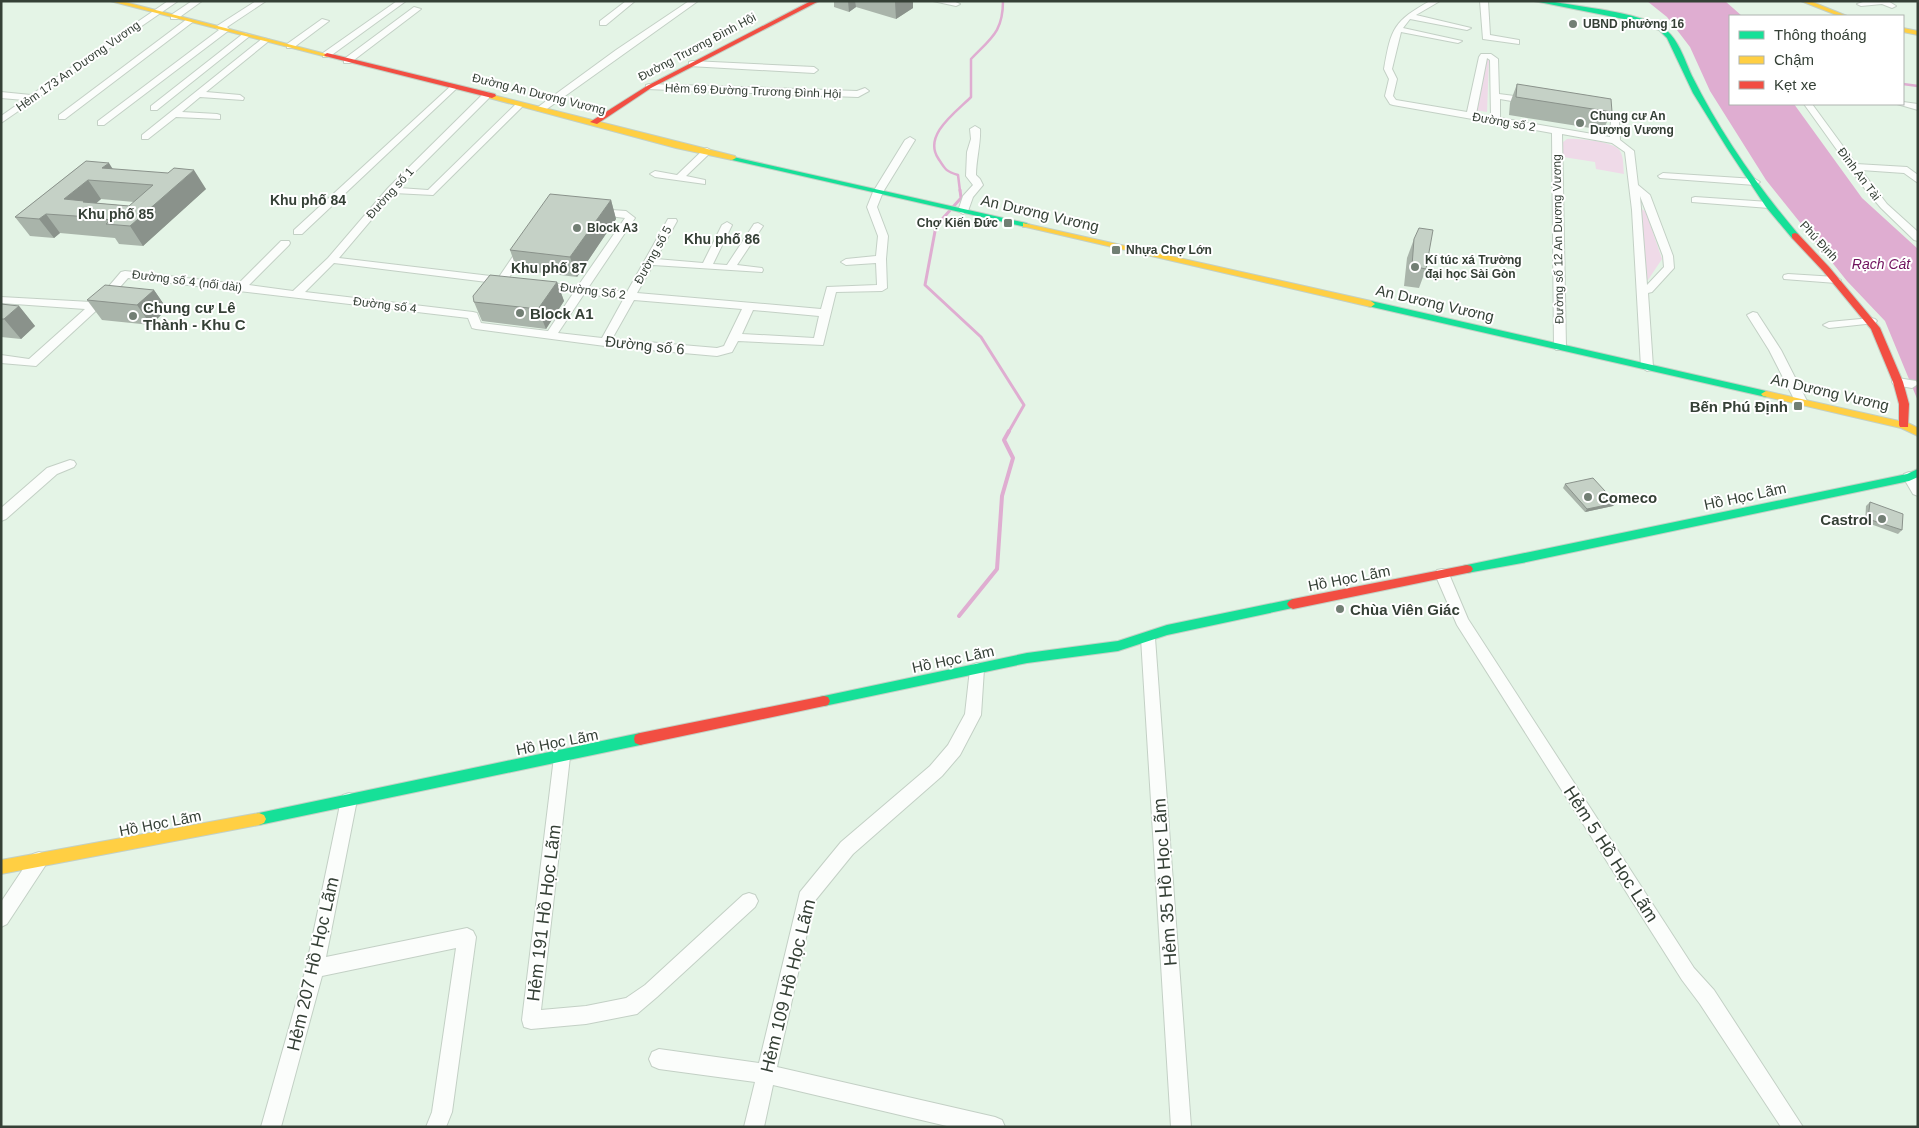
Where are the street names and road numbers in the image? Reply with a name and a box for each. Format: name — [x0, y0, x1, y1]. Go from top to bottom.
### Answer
street label: Đường Trương Đình Hội — [636, 10, 758, 84]
street label: Hẻm 173 An Dương Vương — [13, 18, 143, 114]
street label: Đường An Dương Vương — [471, 71, 607, 117]
street label: Hẻm 69 Đường Trương Đình Hội — [665, 81, 841, 101]
street label: Đường số 2 — [1471, 110, 1537, 135]
street label: Đình An Tài — [1835, 145, 1883, 203]
street label: Đường số 12 An Dương Vương — [1550, 154, 1566, 324]
street label: Đường số 1 — [363, 164, 417, 221]
street label: An Dương Vương — [979, 191, 1101, 235]
street label: Phú Định — [1797, 218, 1841, 264]
street label: Đường số 5 — [631, 223, 675, 286]
street label: Đường số 4 (nối dài) — [131, 267, 243, 295]
street label: Đường Số 2 — [559, 280, 627, 302]
street label: An Dương Vương — [1374, 281, 1496, 325]
street label: Đường số 4 — [352, 294, 418, 316]
street label: Đường số 6 — [604, 332, 686, 358]
street label: An Dương Vương — [1769, 370, 1891, 414]
street label: Hồ Học Lãm — [1702, 479, 1788, 513]
street label: Hồ Học Lãm — [1306, 562, 1392, 594]
street label: Hồ Học Lãm — [910, 642, 996, 676]
street label: Hồ Học Lãm — [514, 726, 600, 758]
street label: Hẻm 5 Hồ Học Lãm — [1560, 782, 1662, 926]
street label: Hẻm 35 Hồ Học Lãm — [1149, 797, 1181, 967]
street label: Hồ Học Lãm — [117, 807, 203, 839]
street label: Hẻm 191 Hồ Học Lãm — [523, 823, 565, 1003]
street label: Hẻm 207 Hồ Học Lãm — [283, 875, 343, 1053]
street label: Hẻm 109 Hồ Học Lãm — [757, 897, 819, 1075]

